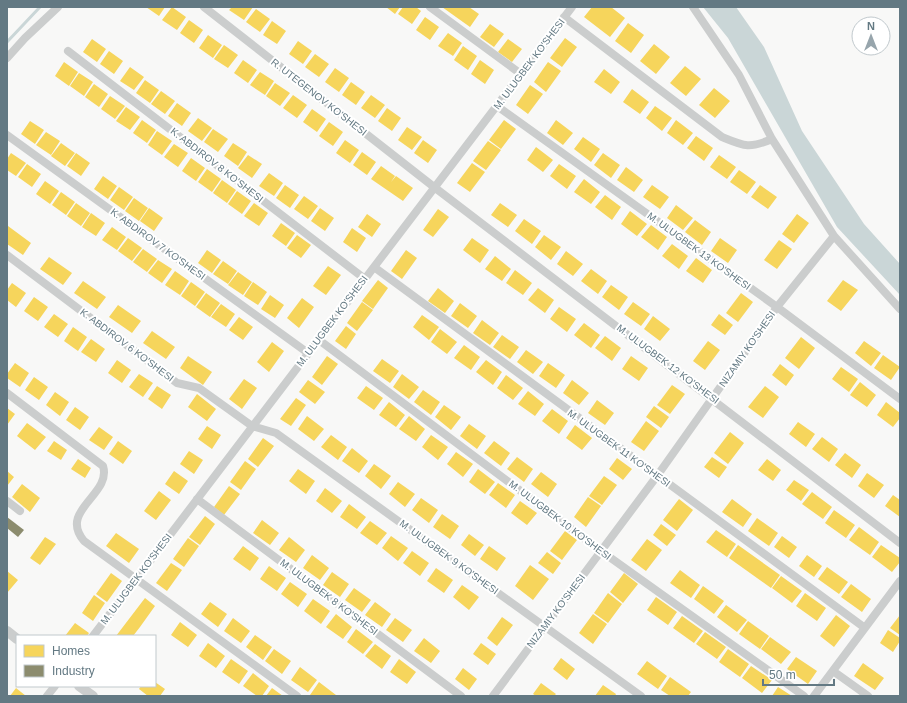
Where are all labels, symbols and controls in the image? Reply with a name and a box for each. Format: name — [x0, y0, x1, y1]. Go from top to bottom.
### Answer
street label: M. ULUGBEK KO'SHESI — [491, 16, 567, 112]
north arrow — [851, 16, 891, 56]
text: N — [867, 20, 875, 32]
street label: R. UTEGENOV KO'SHESI — [269, 56, 369, 138]
street label: K. ABDIROV 8 KO'SHESI — [169, 126, 265, 204]
street label: K. ABDIROV 7 KO'SHESI — [109, 206, 207, 282]
street label: M. ULUGBEK 13 KO'SHESI — [645, 210, 753, 292]
street label: M. ULUGBEK KO'SHESI — [294, 273, 370, 369]
street label: K. ABDIROV 6 KO'SHESI — [78, 306, 176, 384]
street label: NIZAMIY KO'SHESI — [717, 309, 777, 389]
street label: M. ULUGBEK 12 KO'SHESI — [615, 322, 721, 406]
street label: M. ULUGBEK 11 KO'SHESI — [566, 407, 672, 489]
street label: M. ULUGBEK 10 KO'SHESI — [507, 478, 613, 562]
street label: M. ULUGBEK 9 KO'SHESI — [398, 518, 500, 596]
street label: M. ULUGBEK KO'SHESI — [98, 531, 174, 627]
street label: M. ULUGBEK 8 KO'SHESI — [278, 557, 380, 637]
street label: NIZAMIY KO'SHESI — [525, 572, 587, 650]
legend — [16, 635, 156, 687]
text: Homes — [52, 644, 90, 658]
scale bar — [763, 661, 834, 687]
text: Industry — [52, 664, 95, 678]
text: 50 m — [769, 668, 796, 682]

